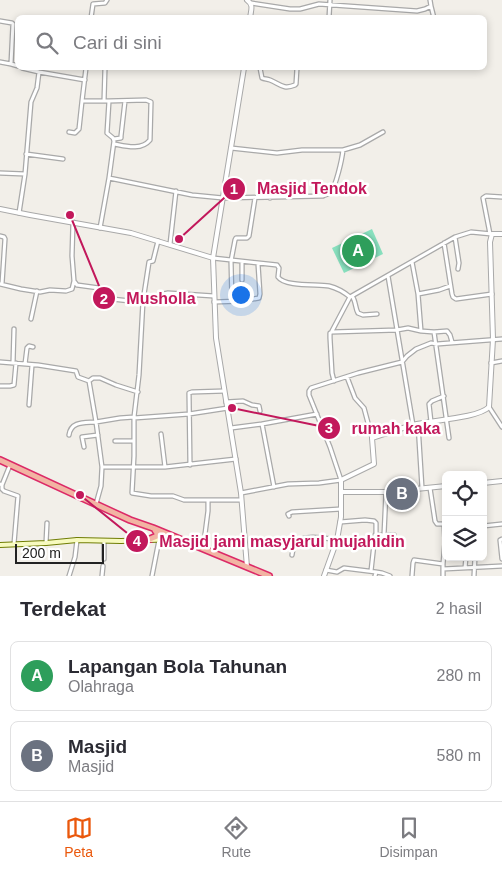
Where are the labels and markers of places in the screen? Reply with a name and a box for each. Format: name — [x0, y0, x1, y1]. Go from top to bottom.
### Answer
callout: Masjid Tendok — [222, 173, 377, 204]
pin: A — [342, 232, 374, 270]
callout: Musholla — [92, 283, 206, 314]
callout: rumah kaka — [317, 413, 451, 444]
pin: B — [386, 475, 418, 513]
callout: Masjid jami masyjarul mujahidin — [125, 526, 415, 557]

